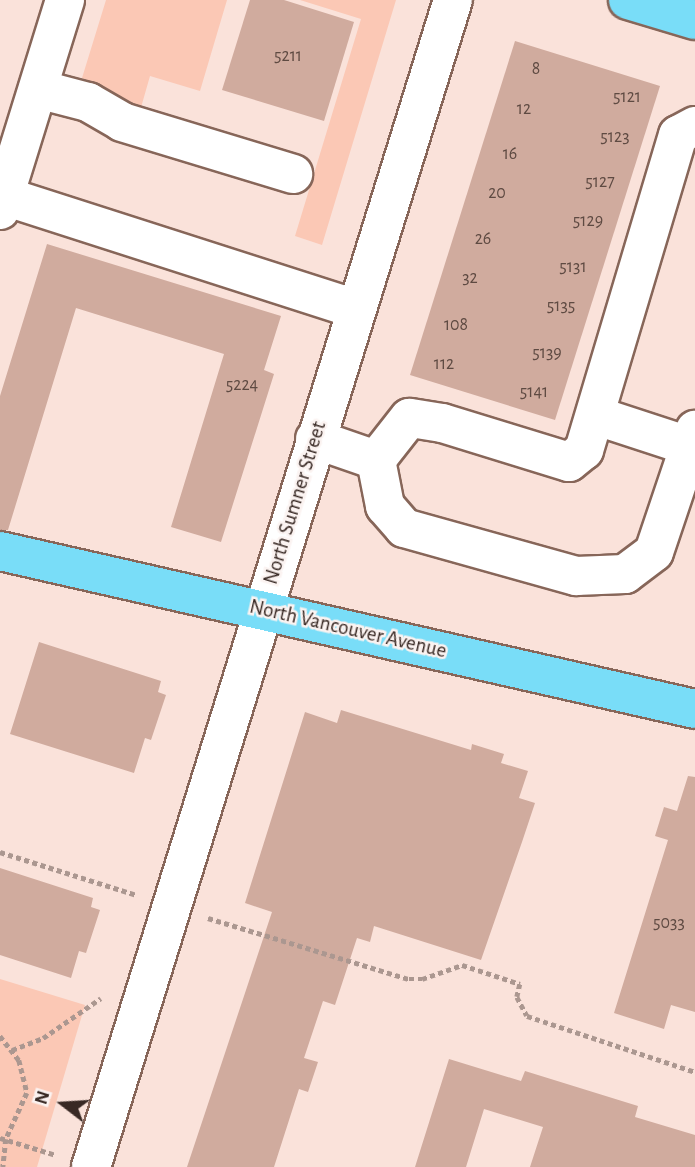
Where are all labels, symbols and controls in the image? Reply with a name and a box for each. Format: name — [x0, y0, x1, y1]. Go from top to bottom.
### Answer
house number: 5211 — [274, 45, 302, 67]
house number: 8 — [532, 58, 540, 80]
house number: 5121 — [613, 86, 641, 108]
house number: 12 — [517, 98, 531, 120]
house number: 5123 — [600, 126, 630, 148]
house number: 16 — [503, 143, 517, 165]
house number: 5127 — [585, 171, 615, 193]
house number: 20 — [488, 182, 506, 204]
house number: 5129 — [573, 210, 603, 232]
house number: 26 — [475, 228, 491, 250]
house number: 5131 — [559, 256, 587, 278]
house number: 32 — [462, 267, 478, 289]
house number: 5135 — [547, 295, 575, 317]
house number: 108 — [444, 314, 468, 336]
house number: 5139 — [532, 342, 562, 364]
house number: 112 — [434, 353, 454, 375]
house number: 5224 — [226, 374, 258, 396]
house number: 5141 — [520, 381, 548, 403]
street label: North Sumner Street — [258, 418, 332, 588]
street label: North Vancouver Avenue — [247, 594, 449, 664]
house number: 5033 — [653, 912, 685, 934]
north arrow — [28, 1069, 98, 1139]
text: N — [31, 1089, 53, 1107]

